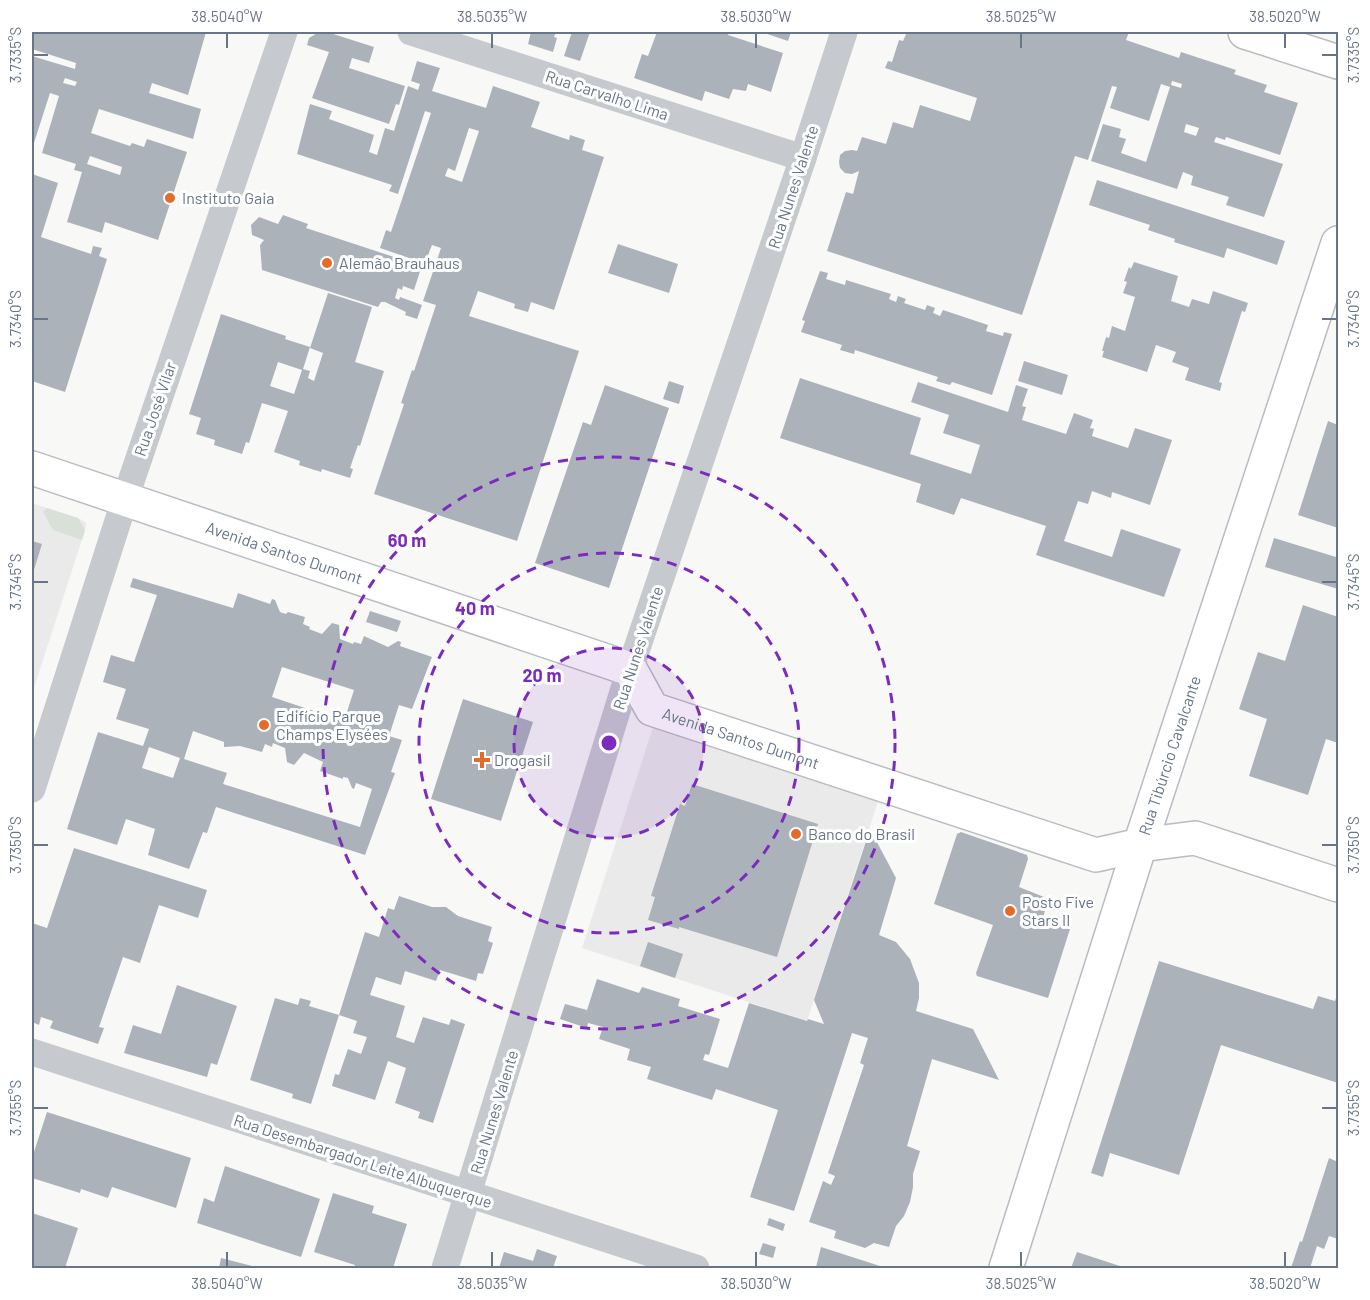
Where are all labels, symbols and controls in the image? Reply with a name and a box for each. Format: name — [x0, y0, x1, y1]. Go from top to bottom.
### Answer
text: 38.5040°W — [191, 7, 263, 25]
text: 38.5035°W — [457, 7, 527, 25]
text: 38.5030°W — [721, 7, 791, 25]
text: 38.5025°W — [986, 7, 1056, 25]
text: 38.5020°W — [1249, 7, 1321, 25]
text: 3.7335°S — [6, 27, 24, 83]
text: 3.7335°S — [1344, 27, 1362, 83]
street label: Rua Carvalho Lima — [543, 66, 671, 123]
street label: Rua Nunes Valente — [764, 123, 821, 251]
place label: Instituto Gaia — [182, 188, 274, 207]
marker: Instituto Gaia — [163, 191, 177, 205]
place label: Alemão Brauhaus — [339, 253, 460, 272]
marker: Alemão Brauhaus — [320, 256, 334, 270]
text: 3.7340°S — [6, 290, 24, 348]
text: 3.7340°S — [1344, 290, 1362, 348]
street label: Rua José Vilar — [130, 359, 180, 458]
street label: Avenida Santos Dumont — [204, 517, 365, 587]
text: 60 m — [388, 529, 426, 551]
text: 3.7345°S — [6, 553, 24, 611]
text: 3.7345°S — [1344, 553, 1362, 611]
street label: Rua Nunes Valente — [609, 584, 666, 712]
text: 40 m — [455, 597, 495, 619]
text: 20 m — [523, 664, 561, 686]
street label: Rua Tibúrcio Cavalcante — [1134, 673, 1204, 837]
street label: Avenida Santos Dumont — [660, 703, 822, 772]
place label: Edifício Parque Champs Elysées — [276, 706, 388, 743]
marker: Edifício Parque Champs Elysées — [257, 718, 271, 732]
centre of rings — [599, 733, 619, 753]
place label: Drogasil — [494, 750, 551, 769]
marker: Drogasil — [475, 753, 489, 767]
text: 3.7350°S — [6, 816, 24, 874]
text: 3.7350°S — [1344, 816, 1362, 874]
place label: Banco do Brasil — [808, 824, 915, 843]
marker: Banco do Brasil — [789, 827, 803, 841]
place label: Posto Five Stars II — [1022, 892, 1094, 929]
marker: Posto Five Stars II — [1003, 904, 1017, 918]
street label: Rua Nunes Valente — [466, 1048, 521, 1176]
text: 3.7355°S — [6, 1080, 24, 1136]
text: 3.7355°S — [1344, 1080, 1362, 1136]
street label: Rua Desembargador Leite Albuquerque — [232, 1110, 495, 1211]
text: 38.5040°W — [191, 1274, 263, 1292]
text: 38.5035°W — [457, 1274, 527, 1292]
text: 38.5030°W — [721, 1274, 791, 1292]
text: 38.5025°W — [986, 1274, 1056, 1292]
text: 38.5020°W — [1249, 1274, 1321, 1292]

